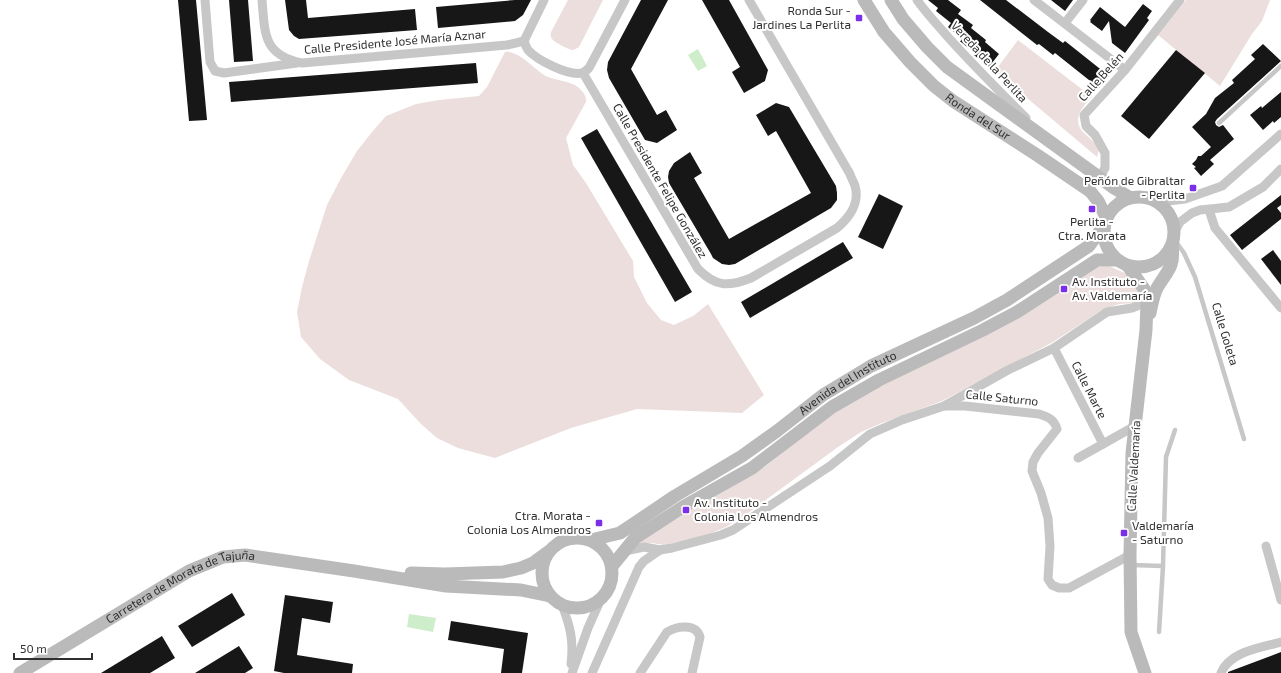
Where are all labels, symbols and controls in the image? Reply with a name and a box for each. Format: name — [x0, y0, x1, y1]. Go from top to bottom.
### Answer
place label: Ronda Sur - Jardines La Perlita — [752, 3, 851, 31]
marker: Ronda Sur - Jardines La Perlita — [854, 13, 864, 23]
street label: Vereda de la Perlita — [949, 18, 1031, 105]
street label: Calle Presidente José María Aznar — [303, 26, 487, 56]
street label: Calle Belén — [1075, 49, 1126, 104]
street label: Ronda del Sur — [943, 90, 1014, 142]
street label: Calle Presidente Felipe González — [611, 101, 711, 260]
place label: Peñón de Gibraltar - Perlita — [1084, 173, 1185, 201]
marker: Peñón de Gibraltar - Perlita — [1188, 183, 1198, 193]
marker: Perlita - Ctra. Morata — [1087, 204, 1097, 214]
place label: Perlita - Ctra. Morata — [1058, 214, 1126, 242]
place label: Av. Instituto - Av. Valdemaría — [1072, 274, 1152, 302]
marker: Av. Instituto - Av. Valdemaría — [1059, 284, 1069, 294]
street label: Calle Goleta — [1210, 300, 1242, 367]
street label: Avenida del Instituto — [796, 347, 899, 417]
street label: Calle Marte — [1069, 358, 1110, 421]
street label: Calle Saturno — [965, 386, 1039, 408]
street label: Calle Valdemaría — [1124, 420, 1142, 512]
place label: Av. Instituto - Colonia Los Almendros — [694, 495, 818, 523]
marker: Av. Instituto - Colonia Los Almendros — [681, 505, 691, 515]
place label: Ctra. Morata - Colonia Los Almendros — [467, 508, 591, 536]
marker: Ctra. Morata - Colonia Los Almendros — [594, 518, 604, 528]
place label: Valdemaría - Saturno — [1132, 518, 1194, 546]
marker: Valdemaría - Saturno — [1119, 528, 1129, 538]
street label: Carretera de Morata de Tajuña — [103, 547, 256, 626]
scale bar — [14, 635, 92, 661]
text: 50 m — [20, 641, 47, 655]

